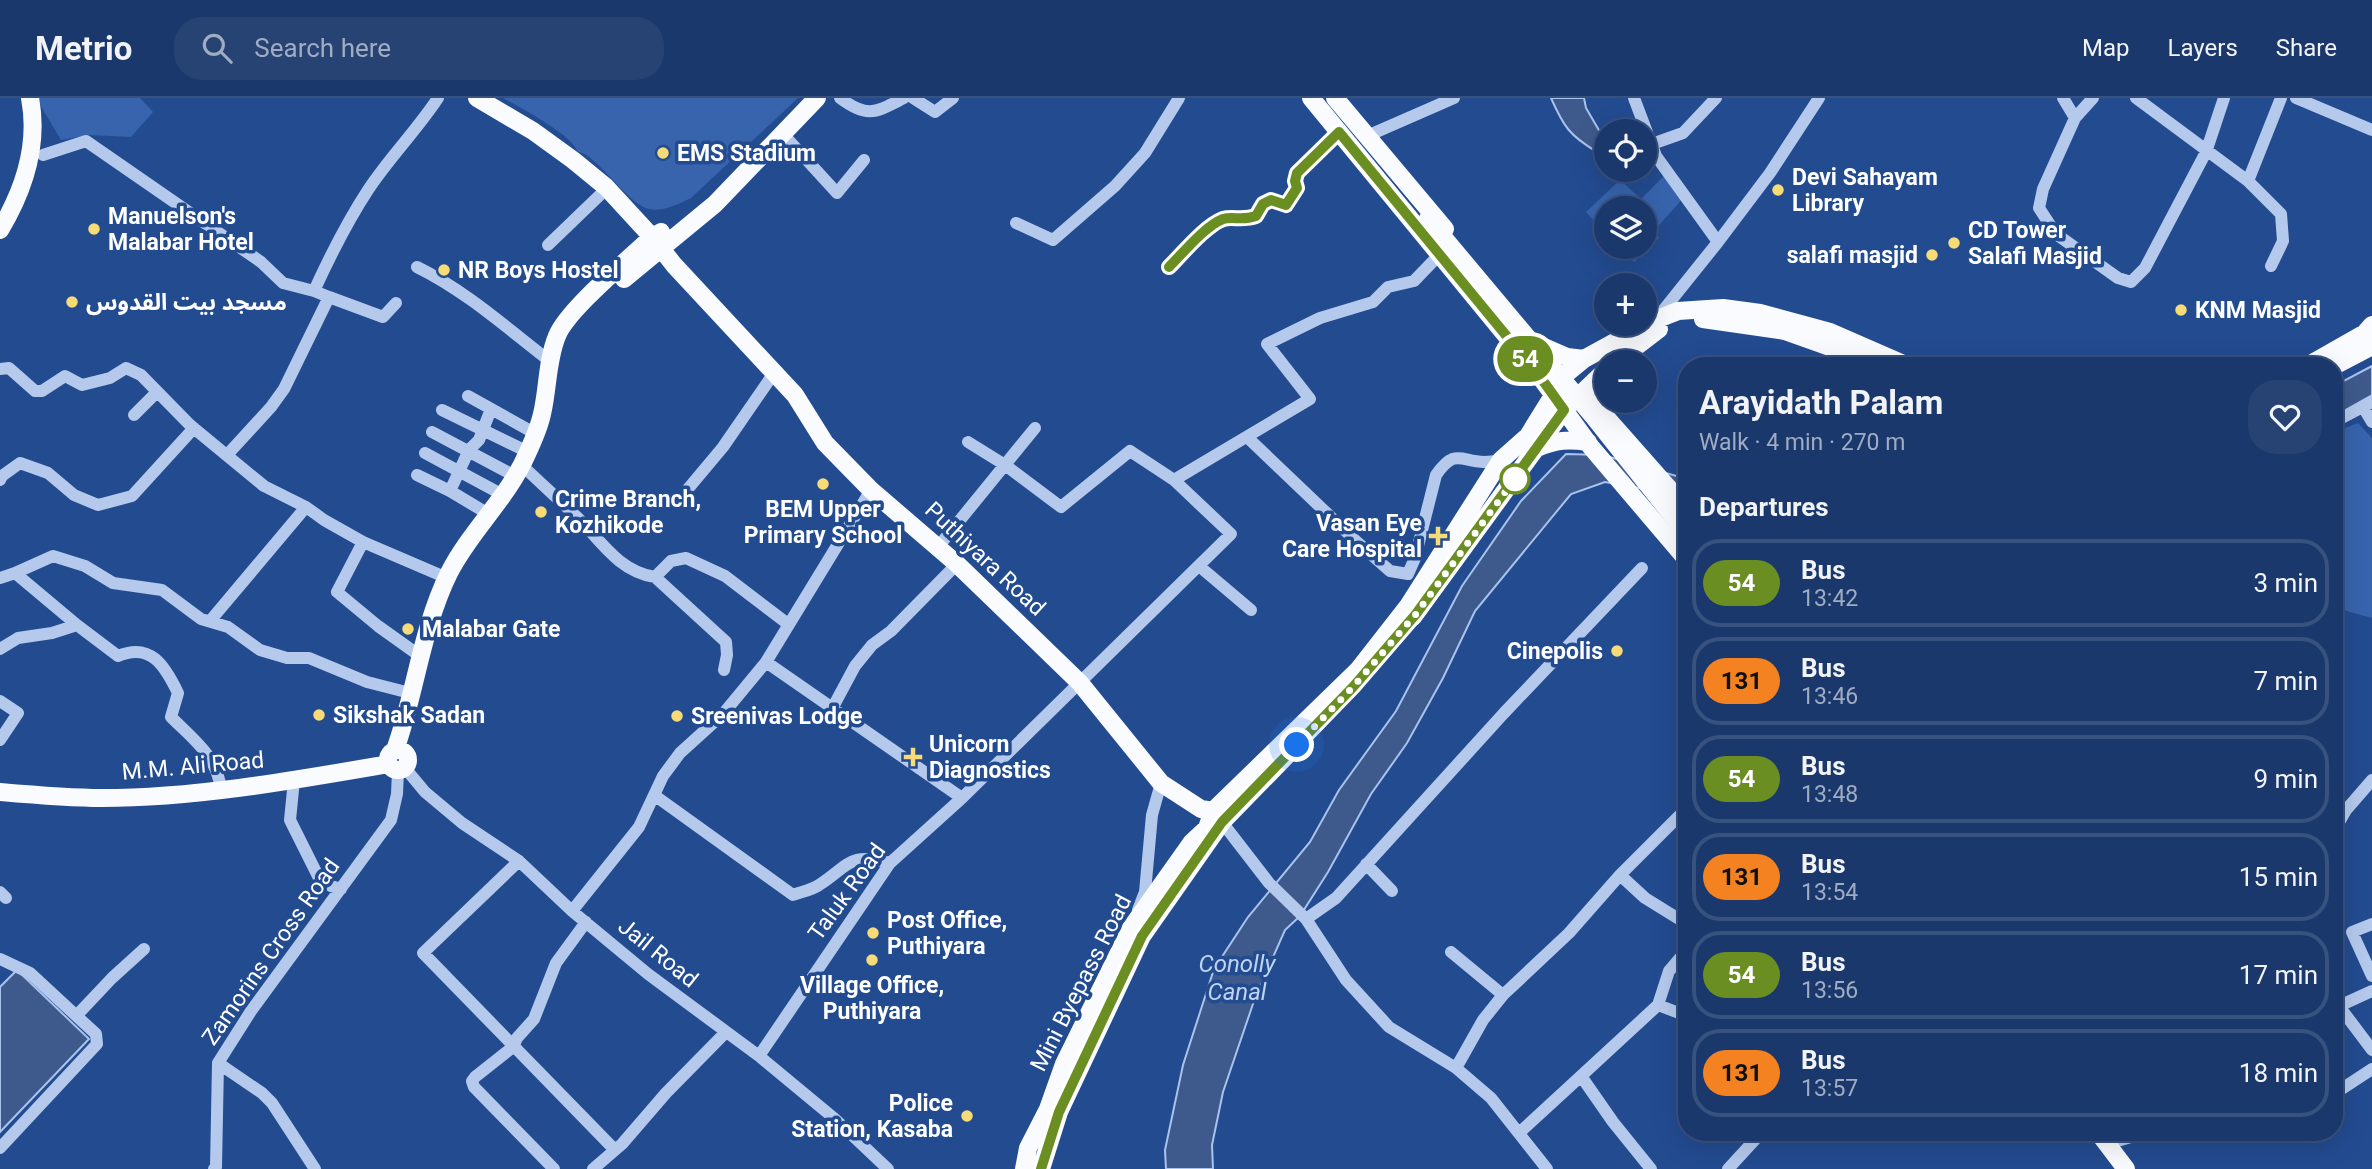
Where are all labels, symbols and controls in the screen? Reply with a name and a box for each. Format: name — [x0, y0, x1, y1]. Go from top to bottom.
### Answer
search box — [174, 17, 664, 80]
text: Metrio — [35, 29, 132, 68]
icon: search — [198, 29, 236, 67]
text: Search here — [254, 33, 391, 63]
text: Map — [2082, 34, 2130, 62]
text: Layers — [2168, 34, 2238, 62]
text: Share — [2276, 34, 2337, 62]
map controls — [1594, 119, 1657, 413]
button: locate — [1594, 119, 1657, 182]
place label: EMS Stadium — [677, 140, 816, 167]
marker: EMS Stadium — [655, 145, 671, 161]
place label: Devi Sahayam Library — [1792, 164, 1938, 217]
marker: Devi Sahayam Library — [1770, 182, 1786, 198]
button: layers — [1594, 196, 1657, 259]
place label: Manuelson's Malabar Hotel — [108, 203, 254, 256]
place label: CD Tower Salafi Masjid — [1968, 217, 2102, 270]
marker: Manuelson's Malabar Hotel — [86, 221, 102, 237]
marker: CD Tower Salafi Masjid — [1946, 235, 1962, 251]
place label: salafi masjid — [1787, 242, 1918, 269]
marker: salafi masjid — [1924, 247, 1940, 263]
place label: NR Boys Hostel — [458, 257, 619, 284]
marker: NR Boys Hostel — [436, 262, 452, 278]
button: + — [1594, 273, 1657, 336]
place label: مسجد بیت القدوس — [86, 289, 287, 316]
marker: مسجد بیت القدوس — [64, 294, 80, 310]
place label: KNM Masjid — [2195, 297, 2321, 324]
marker: KNM Masjid — [2173, 302, 2189, 318]
line badge: 54 — [1494, 336, 1556, 382]
text: 54 — [1511, 345, 1539, 373]
button: − — [1594, 350, 1657, 413]
button: heart — [2248, 380, 2322, 454]
text: Arayidath Palam — [1699, 383, 1943, 422]
text: Walk · 4 min · 270 m — [1699, 429, 1905, 456]
unlabelled marker — [1500, 464, 1530, 494]
marker: BEM Upper Primary School — [815, 476, 831, 492]
place label: Crime Branch, Kozhikode — [555, 486, 701, 539]
text: Departures — [1699, 492, 1829, 522]
place label: BEM Upper Primary School — [744, 496, 902, 549]
street label: Puthiyara Road — [919, 496, 1051, 622]
marker: Crime Branch, Kozhikode — [533, 504, 549, 520]
place label: Vasan Eye Care Hospital — [1282, 510, 1422, 563]
marker: Vasan Eye Care Hospital — [1428, 526, 1448, 546]
text: Bus — [1801, 555, 1846, 585]
text: 3 min — [2253, 568, 2318, 598]
text: 54 — [1728, 569, 1755, 597]
text: 13:42 — [1801, 585, 1858, 612]
place label: Malabar Gate — [422, 616, 560, 643]
marker: Malabar Gate — [400, 621, 416, 637]
place label: Cinepolis — [1507, 638, 1603, 665]
marker: Cinepolis — [1609, 643, 1625, 659]
text: Bus — [1801, 653, 1846, 683]
text: 7 min — [2253, 666, 2318, 696]
text: 131 — [1721, 667, 1762, 695]
text: 13:46 — [1801, 683, 1858, 710]
place label: Sikshak Sadan — [333, 702, 485, 729]
place label: Sreenivas Lodge — [691, 703, 862, 730]
marker: Sikshak Sadan — [311, 707, 327, 723]
marker: Sreenivas Lodge — [669, 708, 685, 724]
your location — [1279, 727, 1314, 762]
place label: Unicorn Diagnostics — [929, 731, 1051, 784]
street label: M.M. Ali Road — [121, 746, 265, 786]
marker: Unicorn Diagnostics — [903, 747, 923, 767]
text: Bus — [1801, 751, 1846, 781]
text: 9 min — [2253, 764, 2318, 794]
text: 54 — [1728, 765, 1755, 793]
text: 13:48 — [1801, 781, 1858, 808]
street label: Taluk Road — [803, 838, 891, 946]
text: Bus — [1801, 849, 1846, 879]
street label: Zamorins Cross Road — [197, 854, 345, 1050]
text: 15 min — [2239, 862, 2318, 892]
text: 131 — [1721, 863, 1762, 891]
text: 13:54 — [1801, 879, 1858, 906]
street label: Mini Byepass Road — [1025, 890, 1137, 1076]
place label: Post Office, Puthiyara — [887, 907, 1007, 960]
street label: Jail Road — [613, 913, 703, 993]
marker: Post Office, Puthiyara — [865, 925, 881, 941]
text: Bus — [1801, 947, 1846, 977]
water label: Conolly Canal — [1199, 950, 1276, 1006]
marker: Village Office, Puthiyara — [864, 952, 880, 968]
text: 17 min — [2239, 960, 2318, 990]
text: 54 — [1728, 961, 1755, 989]
place label: Village Office, Puthiyara — [800, 972, 944, 1025]
text: 13:56 — [1801, 977, 1858, 1004]
text: Bus — [1801, 1045, 1846, 1075]
text: 18 min — [2239, 1058, 2318, 1088]
text: 131 — [1721, 1059, 1762, 1087]
text: 13:57 — [1801, 1075, 1858, 1102]
place label: Police Station, Kasaba — [791, 1090, 953, 1143]
marker: Police Station, Kasaba — [959, 1108, 975, 1124]

